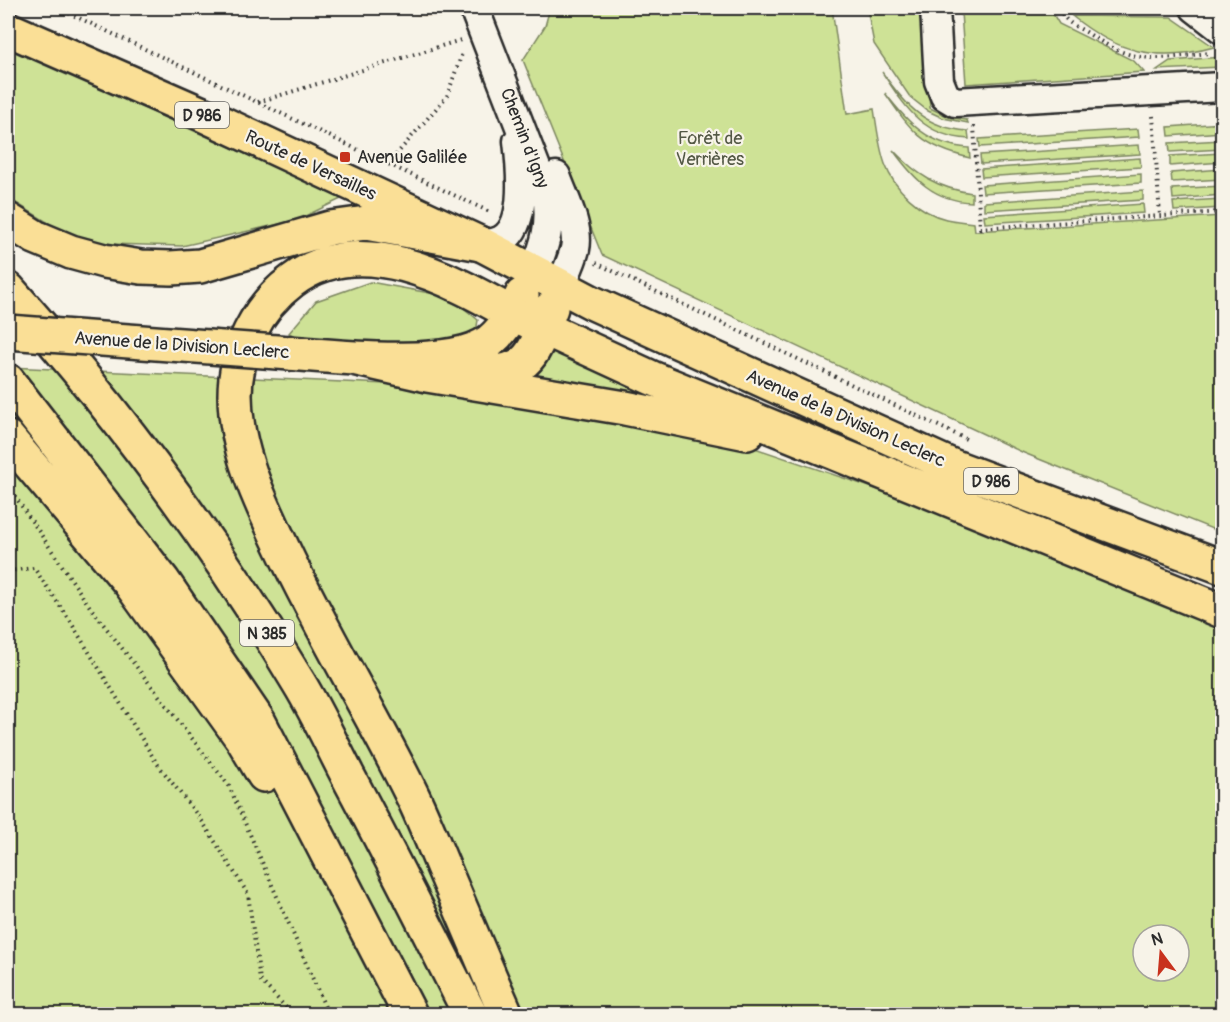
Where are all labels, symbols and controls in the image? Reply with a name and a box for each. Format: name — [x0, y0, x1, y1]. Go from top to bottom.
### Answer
street label: Chemin d'Igny — [495, 85, 554, 192]
road number: D 986 — [175, 102, 229, 128]
street label: Route de Versailles — [242, 125, 380, 206]
park label: Forêt de Verrières — [676, 127, 744, 171]
place label: Avenue Galilée — [357, 146, 467, 169]
marker: Avenue Galilée — [338, 150, 352, 164]
street label: Avenue de la Division Leclerc — [74, 327, 290, 364]
street label: Avenue de la Division Leclerc — [743, 364, 949, 473]
road number: D 986 — [964, 468, 1018, 494]
road number: N 385 — [240, 620, 294, 646]
north arrow — [1131, 923, 1191, 983]
text: N — [1149, 928, 1165, 951]

